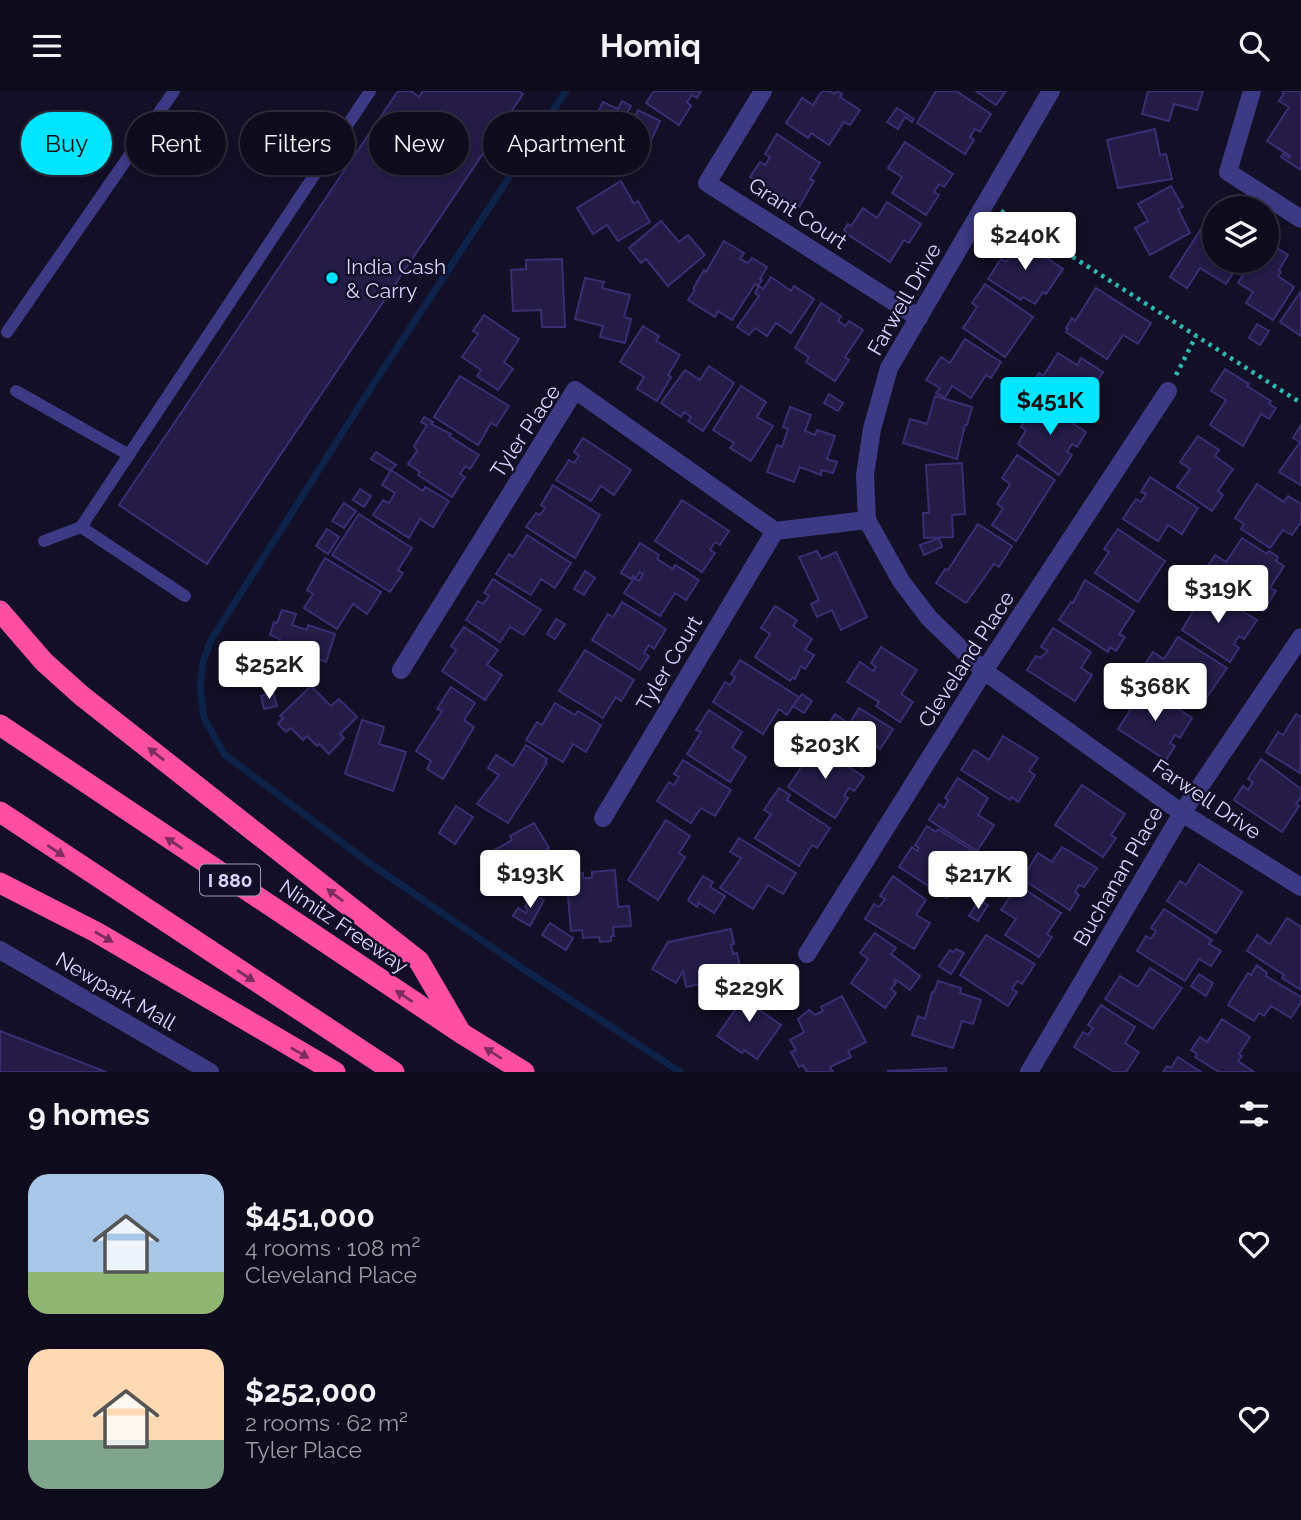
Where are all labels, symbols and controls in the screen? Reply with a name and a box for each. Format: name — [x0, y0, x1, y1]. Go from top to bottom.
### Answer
icon: menu — [28, 27, 66, 65]
text: Homiq — [600, 27, 701, 64]
icon: search — [1235, 27, 1273, 65]
chip: Buy — [21, 112, 112, 175]
chip: Rent — [126, 112, 226, 175]
chip: Filters — [240, 112, 355, 175]
chip: New — [369, 112, 469, 175]
chip: Apartment — [483, 112, 650, 175]
street label: Grant Court — [744, 172, 852, 254]
map controls — [1202, 196, 1279, 273]
button: layers — [1202, 196, 1279, 273]
pin: $240K — [976, 213, 1074, 272]
text: $240K — [990, 221, 1060, 248]
street label: Farwell Drive — [862, 239, 946, 359]
place label: India Cash & Carry — [346, 254, 446, 303]
marker: India Cash & Carry — [324, 270, 340, 286]
pin: $451K — [1001, 377, 1099, 437]
street label: Tyler Place — [485, 380, 565, 482]
text: $451K — [1016, 386, 1084, 413]
pin: $319K — [1169, 566, 1267, 625]
text: $319K — [1184, 574, 1252, 601]
street label: Cleveland Place — [913, 586, 1019, 732]
street label: Tyler Court — [631, 611, 707, 715]
pin: $252K — [220, 641, 318, 701]
text: $252K — [235, 650, 303, 677]
pin: $368K — [1106, 663, 1204, 723]
text: $368K — [1120, 672, 1190, 699]
pin: $203K — [776, 721, 874, 781]
text: $203K — [790, 730, 860, 757]
one-way arrow — [148, 747, 166, 762]
street label: Farwell Drive — [1148, 754, 1266, 844]
street label: Buchanan Place — [1068, 802, 1168, 950]
one-way arrow — [165, 836, 183, 850]
one-way arrow — [47, 844, 66, 857]
pin: $193K — [481, 851, 579, 910]
pin: $217K — [929, 851, 1027, 911]
text: $193K — [496, 859, 564, 886]
text: $217K — [944, 860, 1012, 887]
road number: I 880 — [200, 865, 260, 895]
street label: Nimitz Freeway — [275, 874, 413, 978]
one-way arrow — [327, 887, 345, 902]
one-way arrow — [94, 931, 114, 943]
street label: Newpark Mall — [51, 947, 181, 1036]
pin: $229K — [700, 965, 798, 1024]
one-way arrow — [236, 970, 256, 983]
text: $229K — [714, 973, 784, 1000]
one-way arrow — [395, 989, 414, 1002]
one-way arrow — [483, 1046, 502, 1059]
one-way arrow — [290, 1047, 309, 1059]
icon: filters — [1235, 1095, 1273, 1133]
text: 9 homes — [28, 1097, 150, 1132]
text: $451,000 — [245, 1199, 375, 1234]
icon: home — [84, 1202, 168, 1286]
icon: heart — [1235, 1225, 1273, 1263]
text: 4 rooms · 108 m² — [245, 1234, 420, 1261]
text: Cleveland Place — [245, 1261, 417, 1288]
text: $252,000 — [245, 1374, 377, 1409]
icon: home — [84, 1377, 168, 1461]
icon: heart — [1235, 1400, 1273, 1438]
text: 2 rooms · 62 m² — [245, 1409, 408, 1436]
text: Tyler Place — [245, 1436, 362, 1463]

